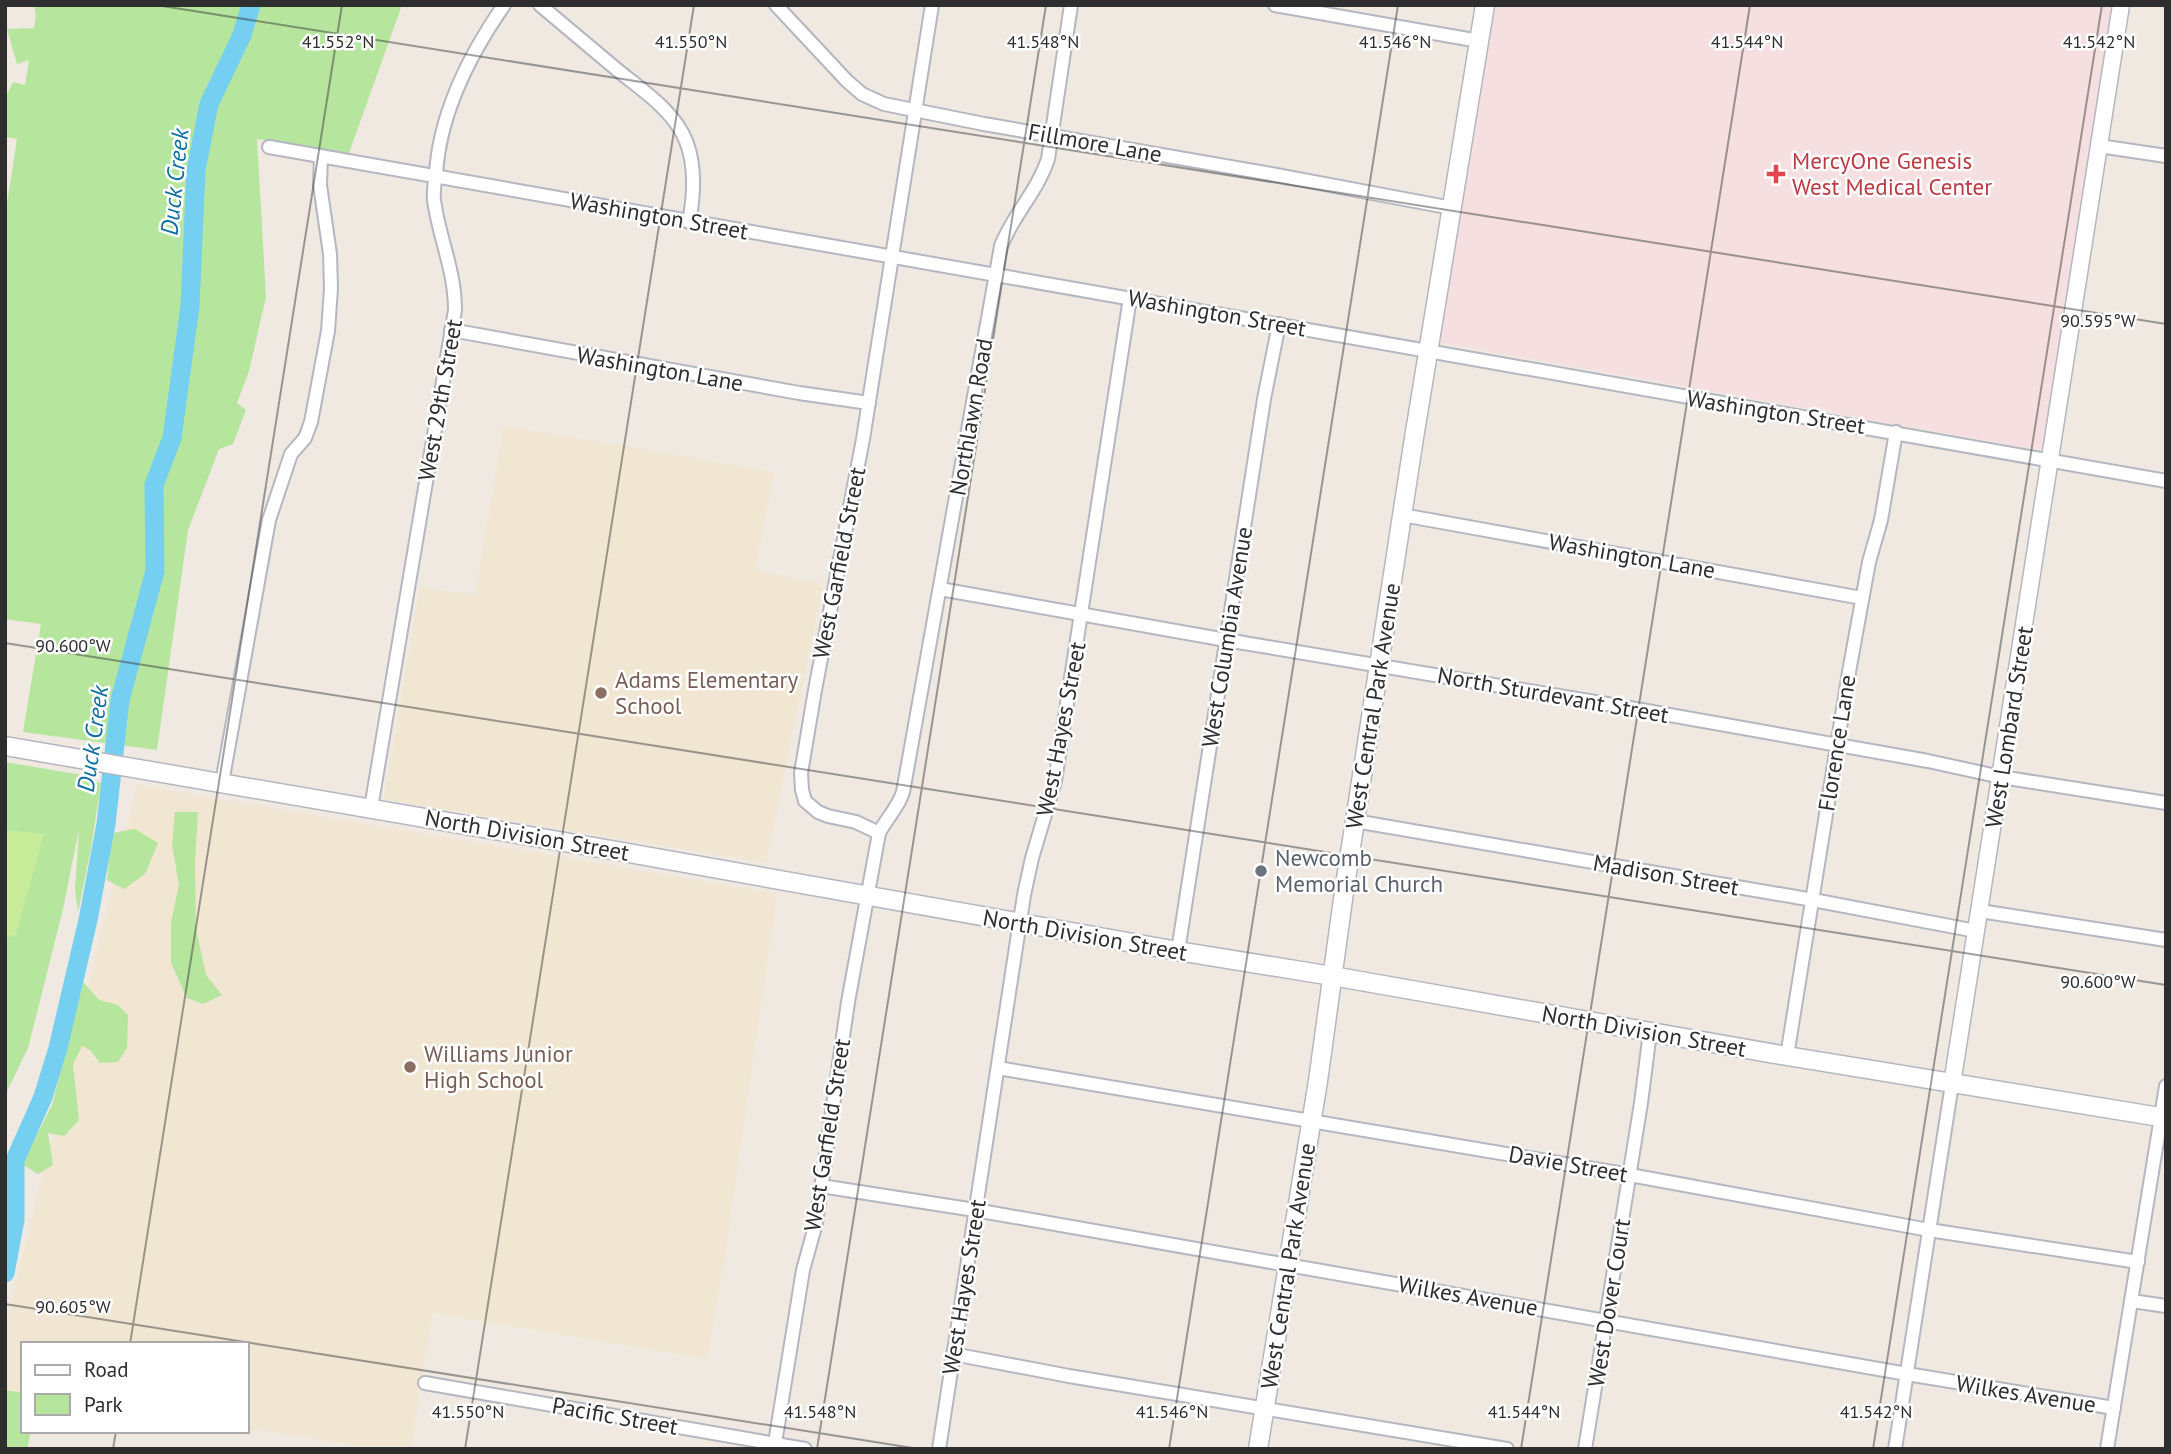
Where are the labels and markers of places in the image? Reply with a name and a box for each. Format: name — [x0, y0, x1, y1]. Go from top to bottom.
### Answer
place label: MercyOne Genesis West Medical Center — [1792, 146, 1992, 201]
marker: MercyOne Genesis West Medical Center — [1766, 164, 1786, 184]
place label: Adams Elementary School — [615, 665, 798, 720]
marker: Adams Elementary School — [593, 685, 609, 701]
place label: Newcomb Memorial Church — [1275, 843, 1443, 898]
marker: Newcomb Memorial Church — [1253, 863, 1269, 879]
place label: Williams Junior High School — [424, 1039, 573, 1094]
marker: Williams Junior High School — [402, 1059, 418, 1075]

